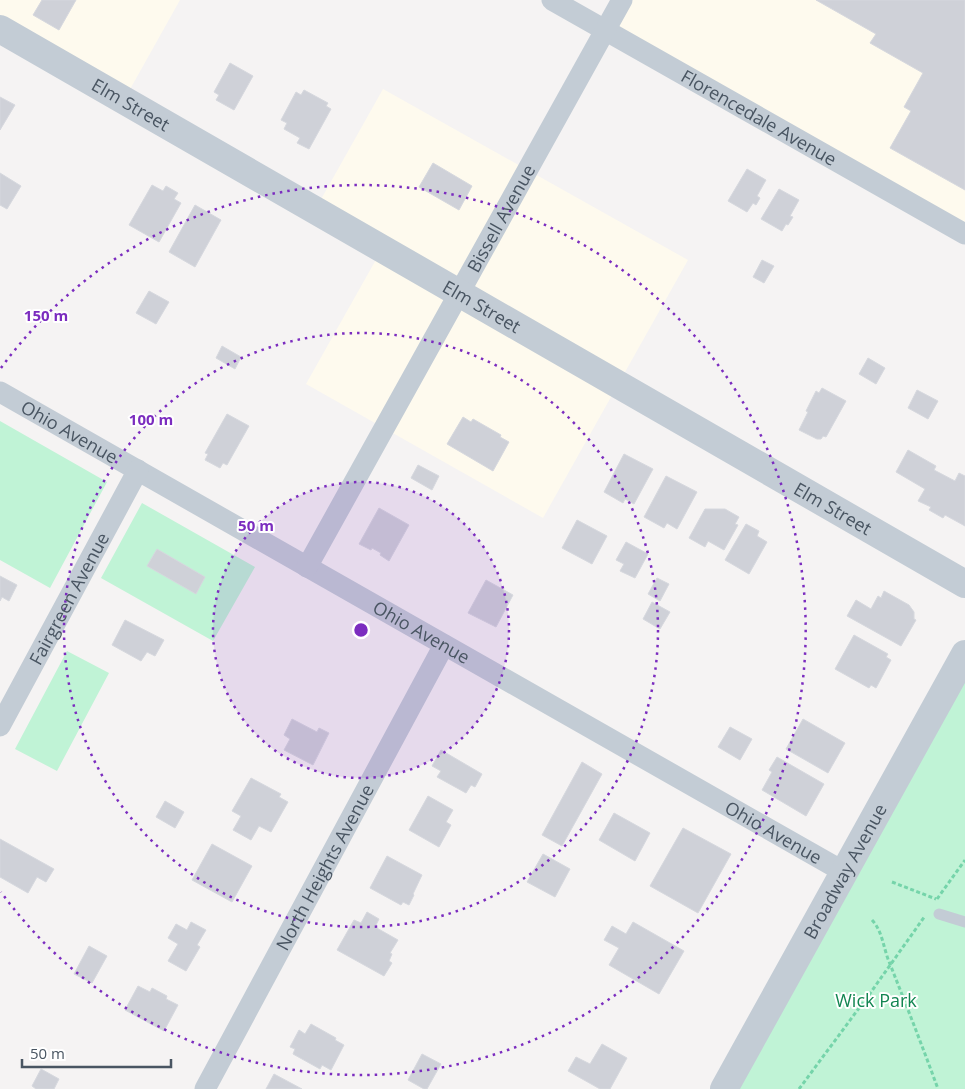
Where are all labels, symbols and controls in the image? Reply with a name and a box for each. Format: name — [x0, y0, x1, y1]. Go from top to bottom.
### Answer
street label: Florencedale Avenue — [677, 64, 841, 171]
street label: Elm Street — [88, 72, 174, 136]
street label: Bissell Avenue — [461, 160, 540, 276]
street label: Elm Street — [439, 274, 525, 338]
text: 150 m — [24, 305, 68, 325]
street label: Ohio Avenue — [17, 394, 122, 469]
text: 100 m — [129, 409, 173, 429]
street label: Elm Street — [790, 476, 876, 540]
text: 50 m — [238, 515, 274, 535]
street label: Fairgreen Avenue — [23, 528, 114, 669]
street label: Ohio Avenue — [369, 595, 474, 669]
centre of rings — [352, 621, 370, 639]
street label: North Heights Avenue — [270, 780, 379, 954]
street label: Ohio Avenue — [721, 795, 826, 869]
street label: Broadway Avenue — [798, 799, 892, 943]
park label: Wick Park — [835, 988, 917, 1012]
scale bar — [22, 1036, 171, 1068]
text: 50 m — [30, 1043, 65, 1063]

